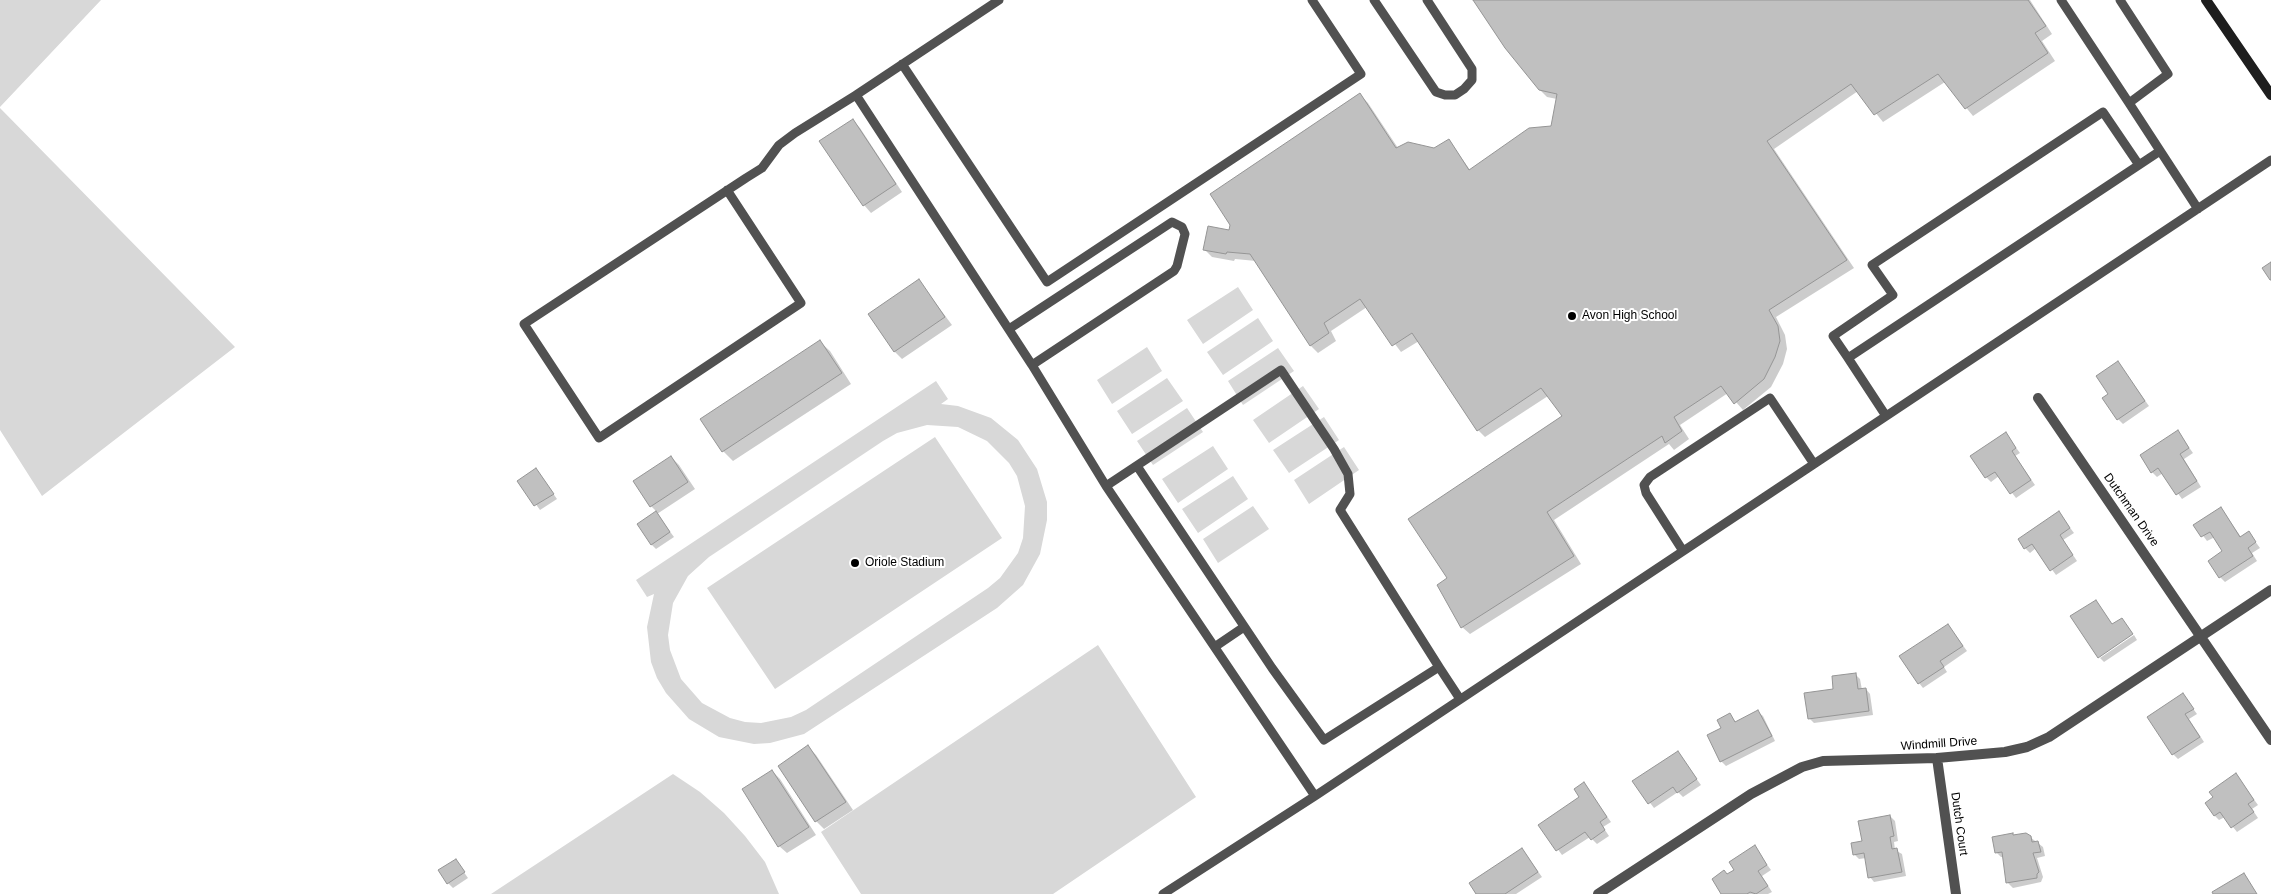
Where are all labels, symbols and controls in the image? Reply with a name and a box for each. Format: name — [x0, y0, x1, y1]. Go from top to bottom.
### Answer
place label: Avon High School — [1582, 309, 1677, 323]
marker: Avon High School — [1566, 310, 1578, 322]
street label: Dutchman Drive — [2100, 471, 2162, 549]
place label: Oriole Stadium — [865, 556, 944, 570]
marker: Oriole Stadium — [849, 557, 861, 569]
street label: Windmill Drive — [1900, 734, 1978, 754]
street label: Dutch Court — [1947, 791, 1971, 857]

